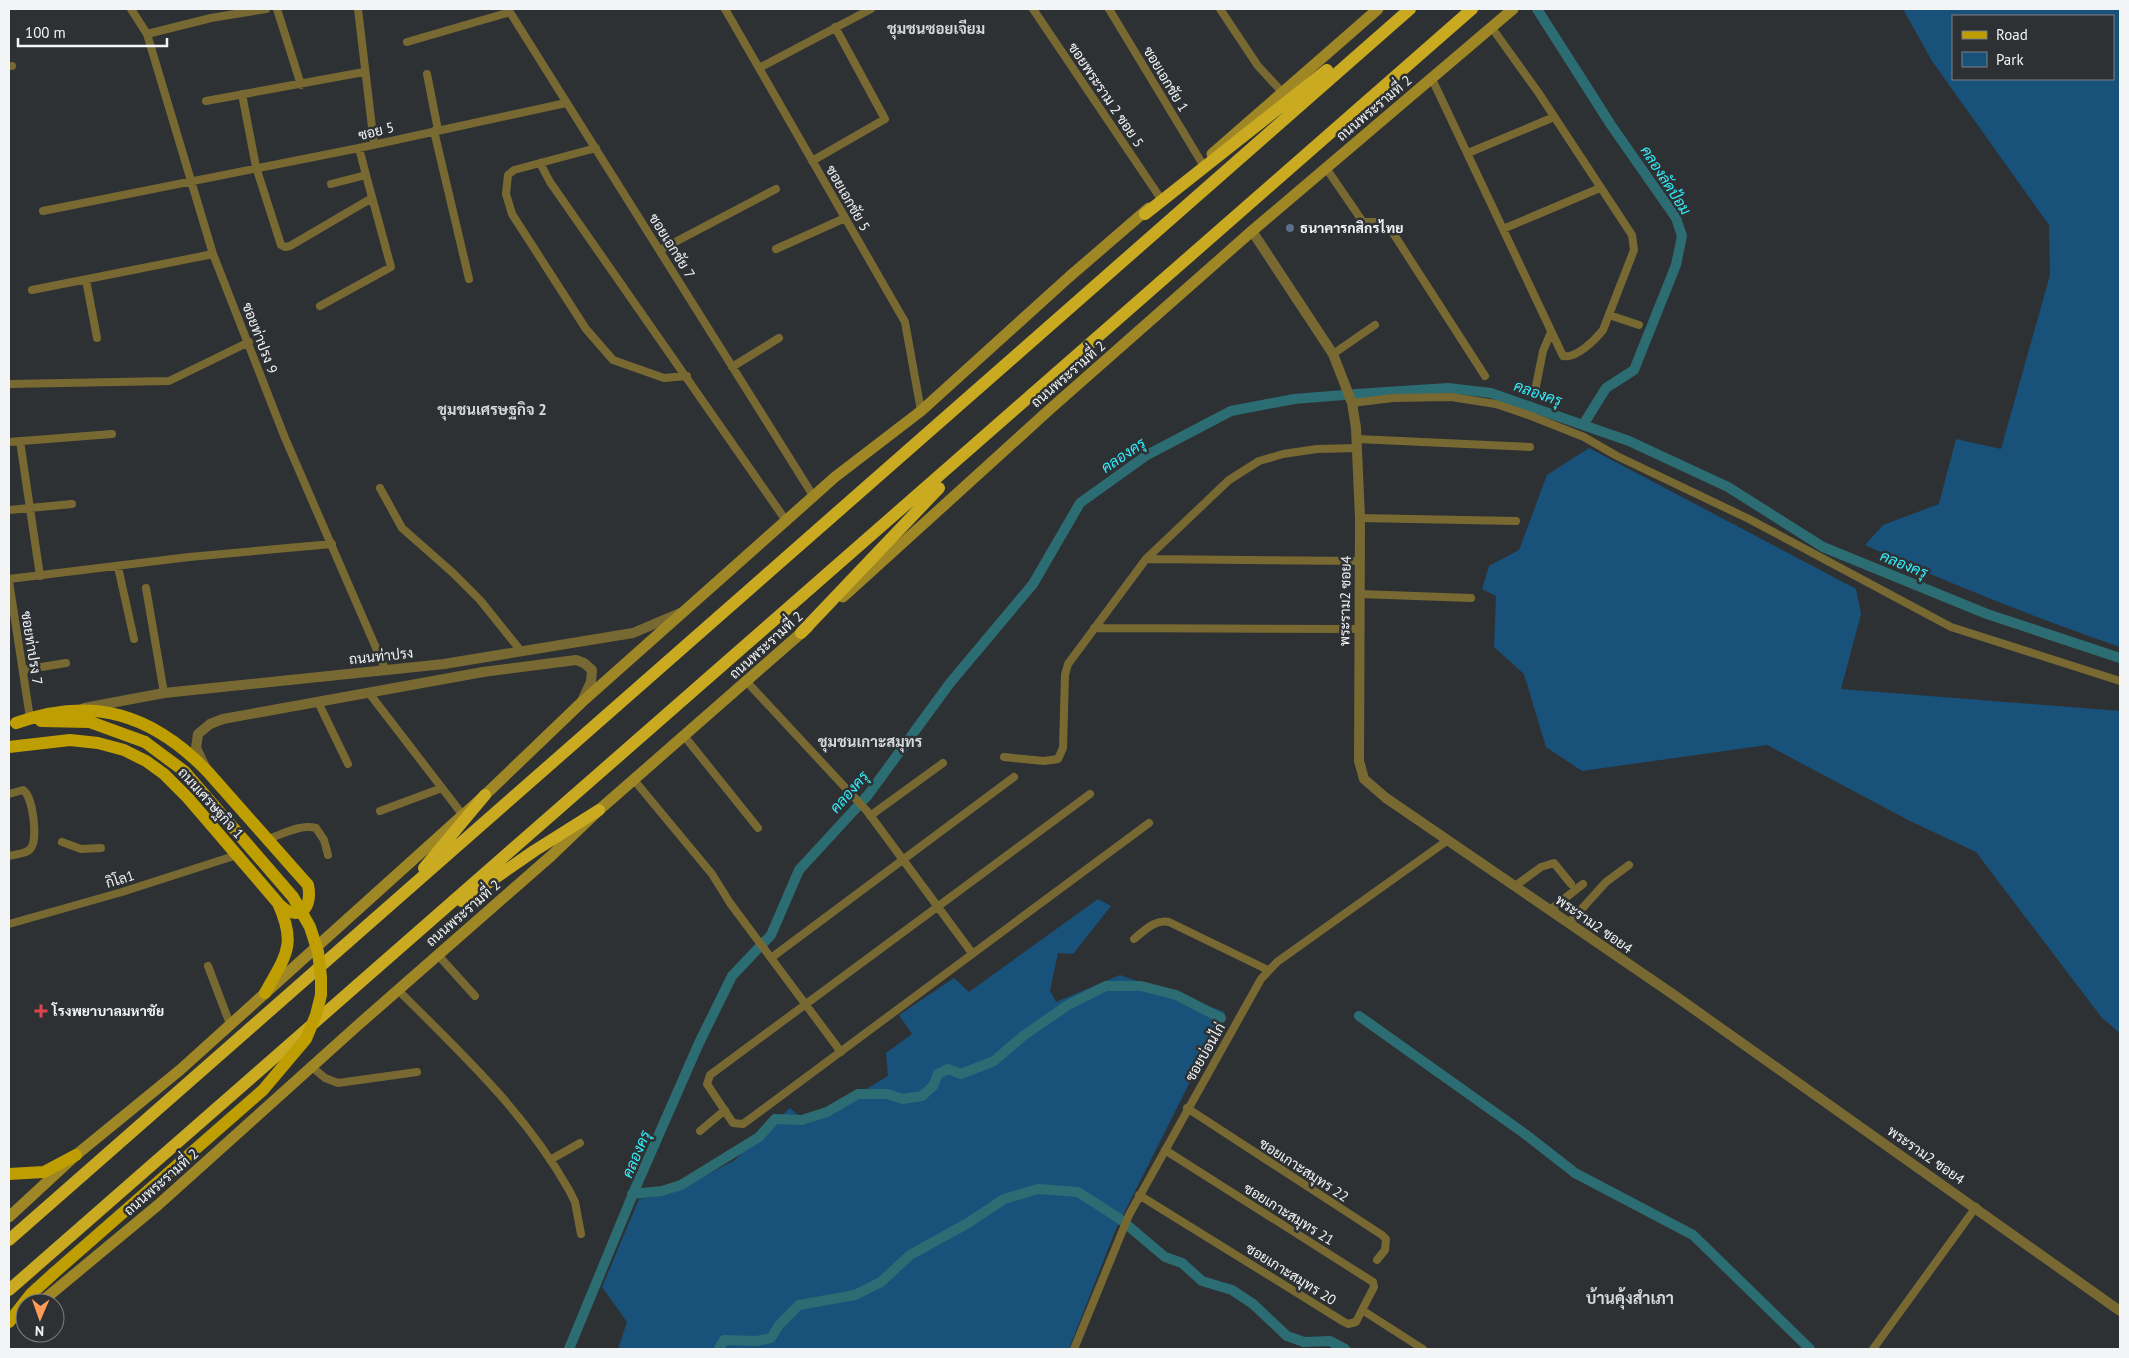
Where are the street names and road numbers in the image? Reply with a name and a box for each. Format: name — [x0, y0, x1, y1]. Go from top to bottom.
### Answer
street label: ซอยพระราม 2 ซอย 5 — [1064, 39, 1148, 151]
street label: ซอยเอกชัย 1 — [1139, 43, 1193, 115]
street label: ถนนพระรามที่ 2 — [1331, 69, 1415, 145]
street label: ซอย 5 — [356, 118, 396, 144]
street label: ซอยเอกชัย 5 — [822, 162, 874, 234]
street label: ซอยเอกชัย 7 — [645, 210, 699, 282]
street label: ซอยท่าปรง 9 — [238, 300, 282, 376]
street label: ถนนพระรามที่ 2 — [1025, 334, 1109, 411]
street label: พระราม2 ซอย4 — [1335, 555, 1355, 646]
street label: ถนนพระรามที่ 2 — [723, 605, 807, 683]
street label: ซอยท่าปรง 7 — [17, 610, 47, 686]
street label: ถนนท่าปรง — [348, 644, 414, 668]
street label: ถนนเศรษฐกิจ 1 — [174, 764, 248, 842]
street label: กิโล1 — [103, 866, 137, 892]
street label: ถนนพระรามที่ 2 — [420, 873, 504, 950]
street label: พระราม2 ซอย4 — [1552, 891, 1636, 957]
street label: ซอยบ่อนไก่ — [1181, 1020, 1229, 1084]
street label: พระราม2 ซอย4 — [1884, 1122, 1968, 1188]
street label: ซอยเกาะสมุทร 22 — [1255, 1134, 1352, 1206]
street label: ถนนพระรามที่ 2 — [118, 1142, 202, 1219]
street label: ซอยเกาะสมุทร 21 — [1240, 1179, 1338, 1250]
street label: ซอยเกาะสมุทร 20 — [1242, 1239, 1340, 1310]

